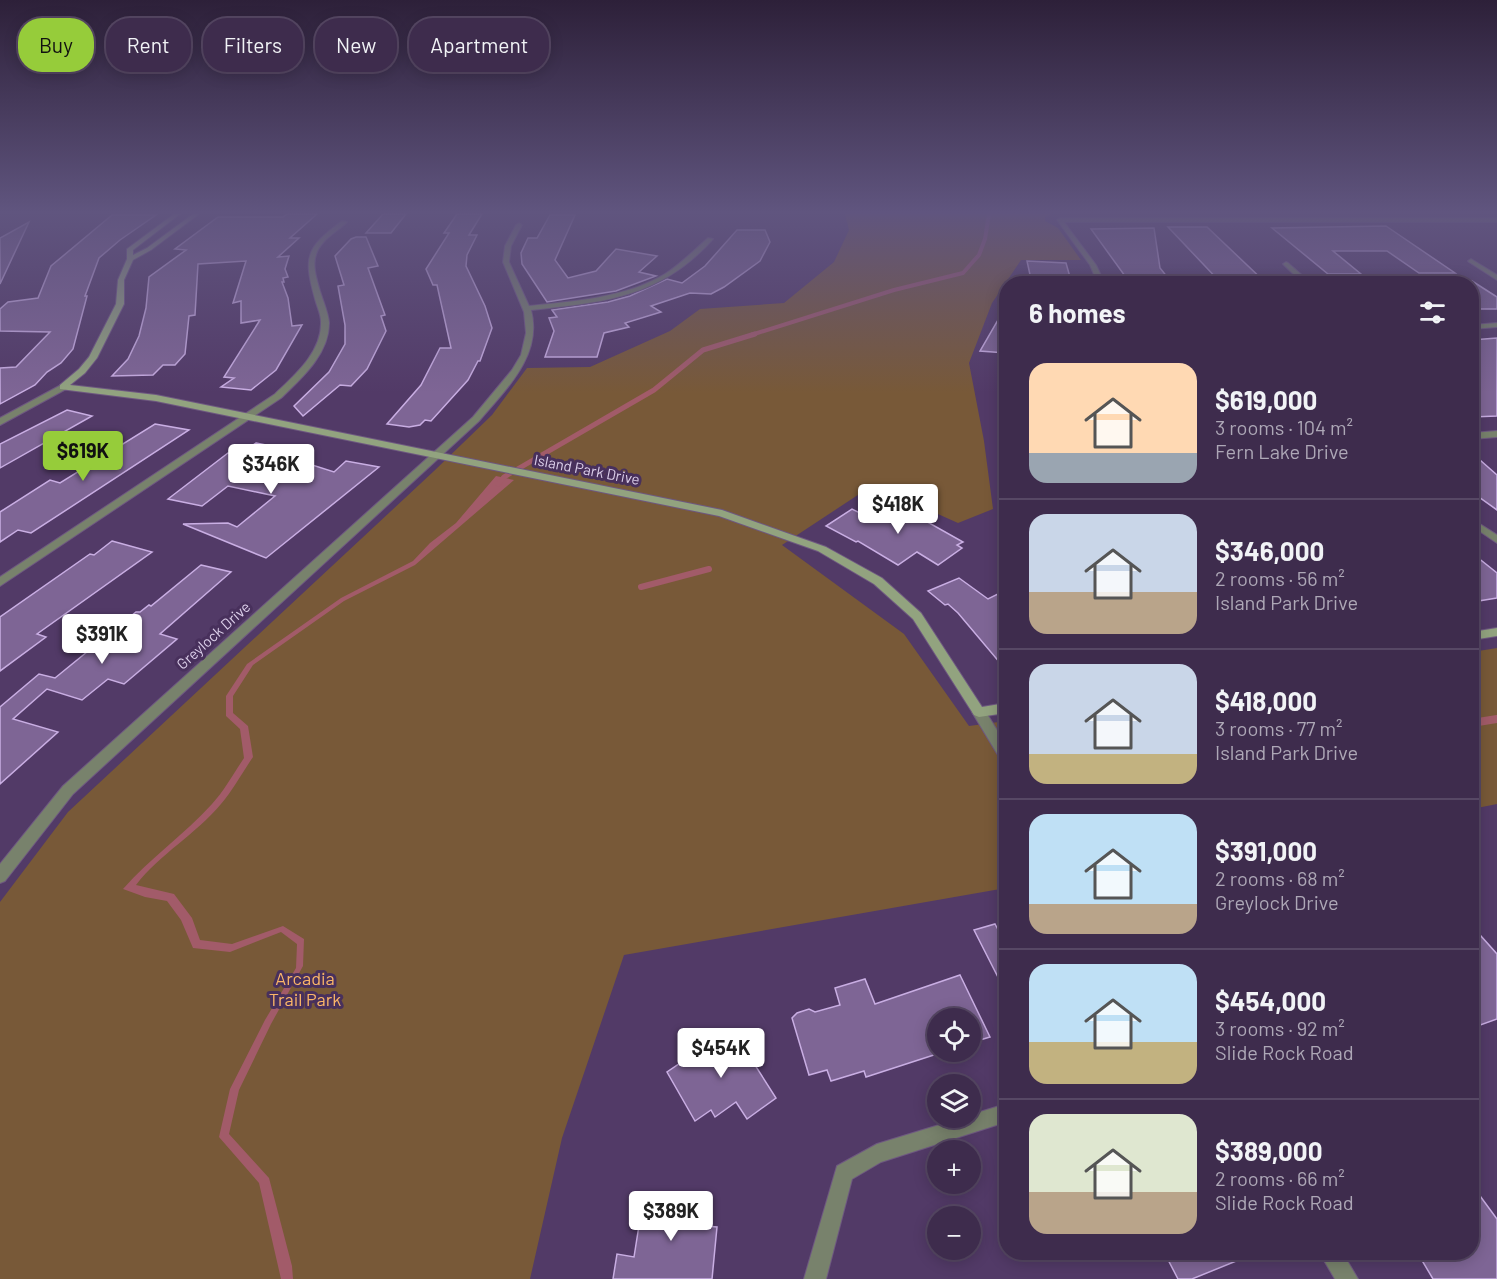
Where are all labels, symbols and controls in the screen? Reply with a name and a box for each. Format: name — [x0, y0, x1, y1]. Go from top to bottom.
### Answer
chip: Buy — [18, 18, 94, 72]
chip: Rent — [106, 18, 191, 72]
chip: Filters — [203, 18, 303, 72]
chip: New — [315, 18, 397, 72]
chip: Apartment — [409, 18, 549, 72]
icon: filters — [1416, 296, 1449, 329]
text: 6 homes — [1029, 297, 1126, 328]
text: $619,000 — [1215, 384, 1317, 415]
icon: home — [1077, 387, 1149, 459]
text: 3 rooms · 104 m² — [1215, 415, 1353, 439]
pin: $619K — [41, 431, 125, 482]
text: $619K — [57, 438, 109, 462]
text: Fern Lake Drive — [1215, 439, 1349, 463]
pin: $346K — [229, 444, 313, 495]
street label: Island Park Drive — [533, 450, 641, 488]
text: $346K — [242, 451, 300, 475]
pin: $418K — [856, 484, 940, 535]
text: $418K — [872, 491, 924, 515]
text: $346,000 — [1215, 535, 1324, 566]
icon: home — [1077, 538, 1149, 610]
text: 2 rooms · 56 m² — [1215, 566, 1345, 590]
text: Island Park Drive — [1215, 590, 1358, 614]
street label: Greylock Drive — [173, 597, 253, 673]
pin: $391K — [60, 614, 144, 665]
text: $391K — [76, 621, 128, 645]
text: $418,000 — [1215, 685, 1317, 716]
icon: home — [1077, 688, 1149, 760]
text: 3 rooms · 77 m² — [1215, 716, 1343, 740]
text: Island Park Drive — [1215, 740, 1358, 764]
text: $391,000 — [1215, 835, 1317, 866]
icon: home — [1077, 838, 1149, 910]
text: 2 rooms · 68 m² — [1215, 866, 1345, 890]
text: Greylock Drive — [1215, 890, 1339, 914]
park label: Arcadia Trail Park — [269, 967, 341, 1010]
text: $454,000 — [1215, 985, 1326, 1016]
icon: home — [1077, 988, 1149, 1060]
map controls — [927, 1008, 981, 1260]
button: locate — [927, 1008, 981, 1062]
text: 3 rooms · 92 m² — [1215, 1016, 1345, 1040]
pin: $454K — [679, 1028, 763, 1079]
text: $454K — [692, 1035, 750, 1059]
text: Slide Rock Road — [1215, 1040, 1354, 1064]
button: layers — [927, 1074, 981, 1128]
text: $389,000 — [1215, 1135, 1322, 1166]
icon: home — [1077, 1138, 1149, 1210]
button: + — [927, 1140, 981, 1194]
text: 2 rooms · 66 m² — [1215, 1166, 1345, 1190]
text: Slide Rock Road — [1215, 1190, 1354, 1214]
pin: $389K — [629, 1191, 713, 1242]
text: $389K — [643, 1198, 699, 1222]
button: − — [927, 1206, 981, 1260]

